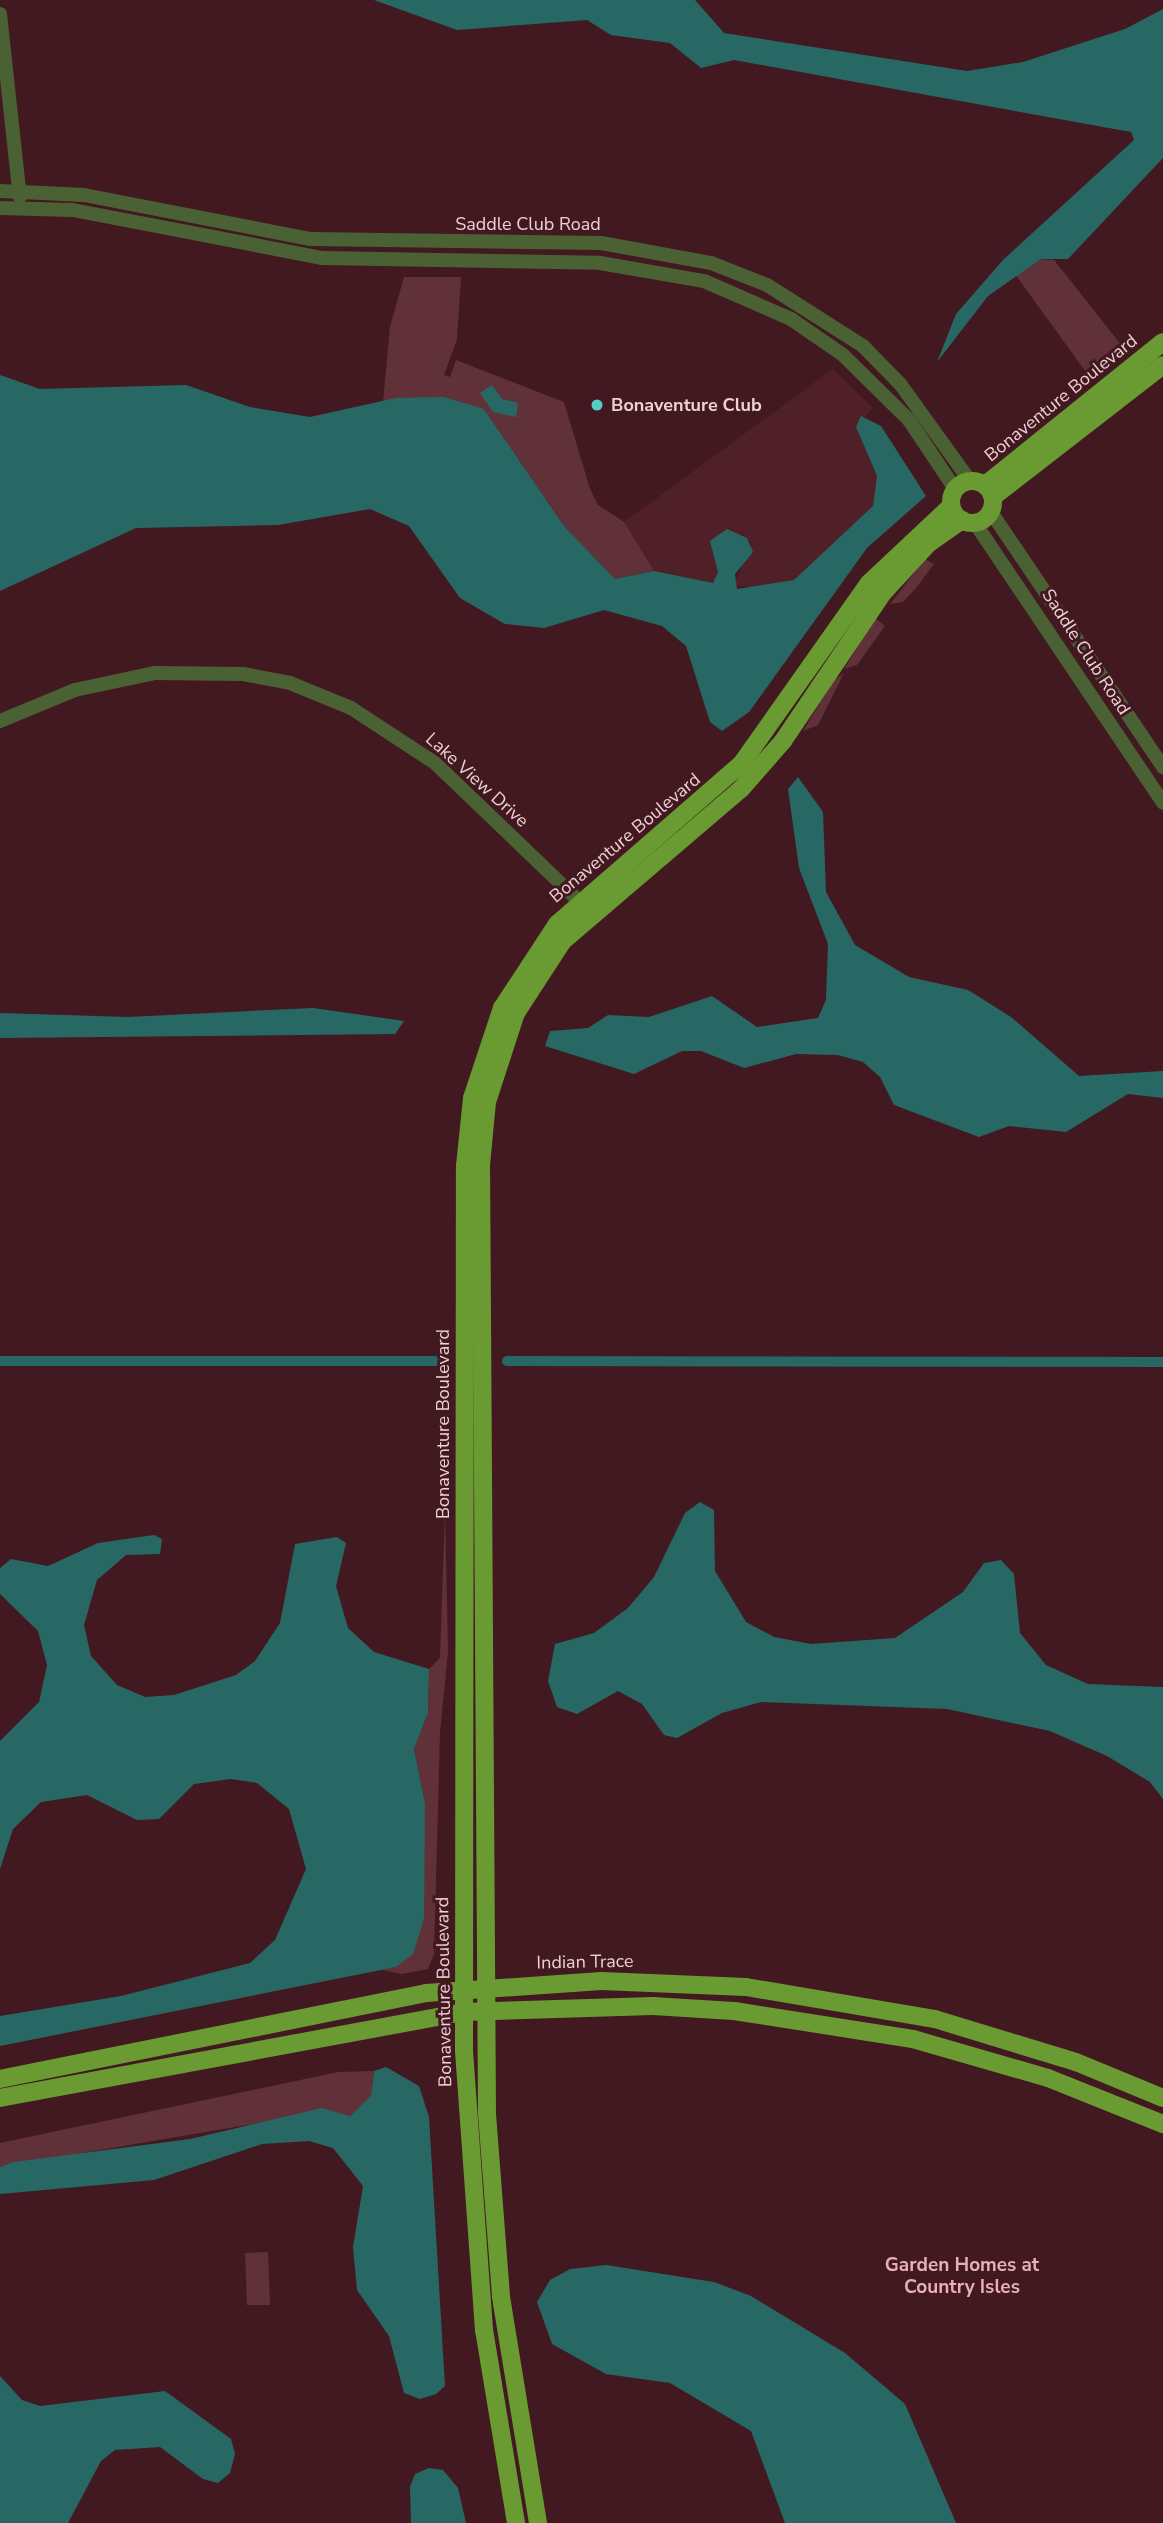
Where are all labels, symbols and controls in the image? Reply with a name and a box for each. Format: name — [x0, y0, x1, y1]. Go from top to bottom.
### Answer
street label: Saddle Club Road — [455, 213, 601, 235]
street label: Bonaventure Boulevard — [980, 330, 1142, 466]
place label: Bonaventure Club — [611, 394, 762, 416]
marker: Bonaventure Club — [589, 397, 605, 413]
street label: Saddle Club Road — [1037, 585, 1135, 719]
street label: Lake View Drive — [421, 728, 533, 832]
street label: Bonaventure Boulevard — [545, 769, 705, 907]
street label: Bonaventure Boulevard — [432, 1329, 454, 1519]
street label: Bonaventure Boulevard — [432, 1897, 456, 2087]
street label: Indian Trace — [536, 1950, 634, 1974]
district label: Garden Homes at Country Isles — [885, 2255, 1039, 2299]

